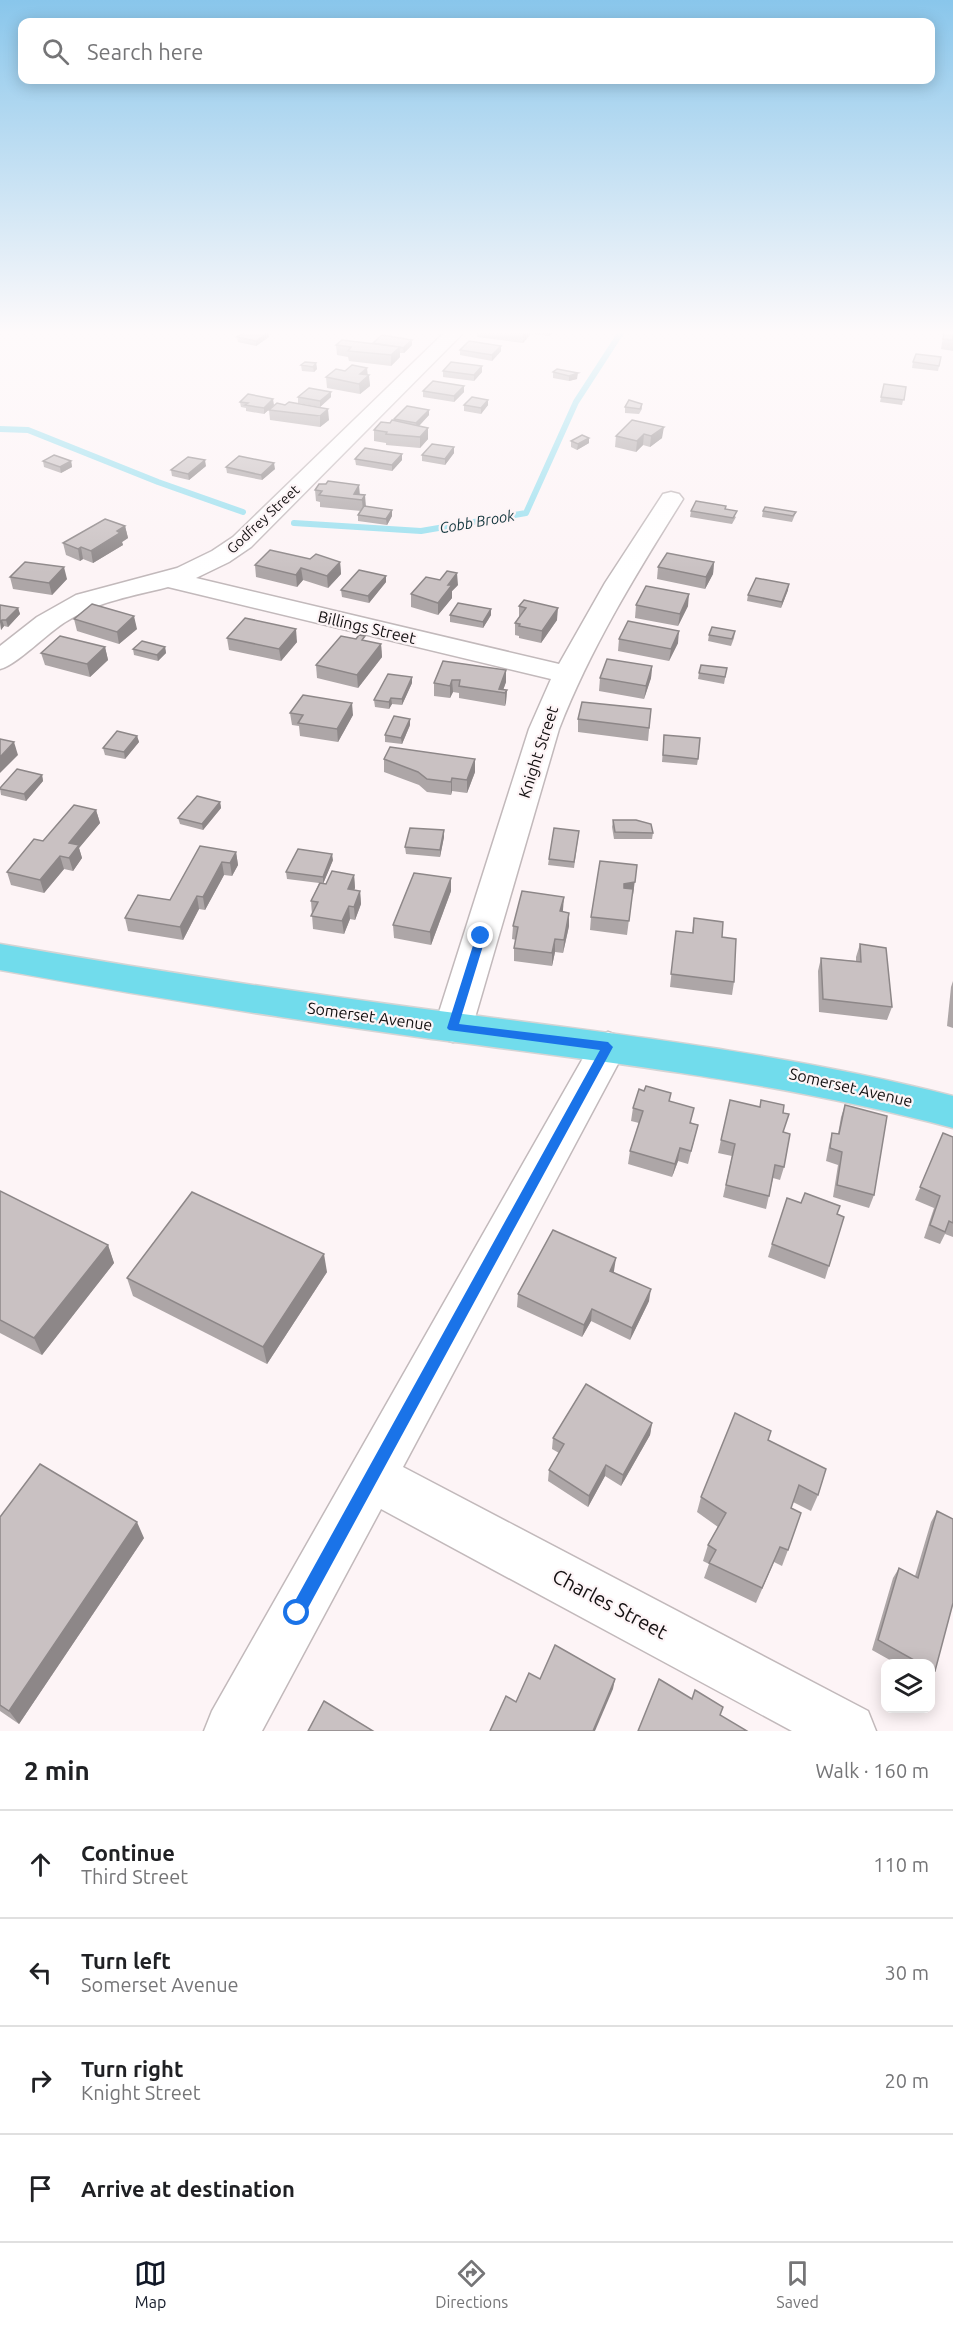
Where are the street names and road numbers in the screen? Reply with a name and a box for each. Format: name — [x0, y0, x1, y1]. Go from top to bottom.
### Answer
street label: Godfrey Street — [224, 481, 303, 557]
street label: Billings Street — [316, 607, 418, 647]
street label: Knight Street — [515, 703, 562, 800]
street label: Somerset Avenue — [306, 998, 434, 1034]
street label: Somerset Avenue — [788, 1064, 914, 1110]
street label: Charles Street — [549, 1564, 672, 1644]

